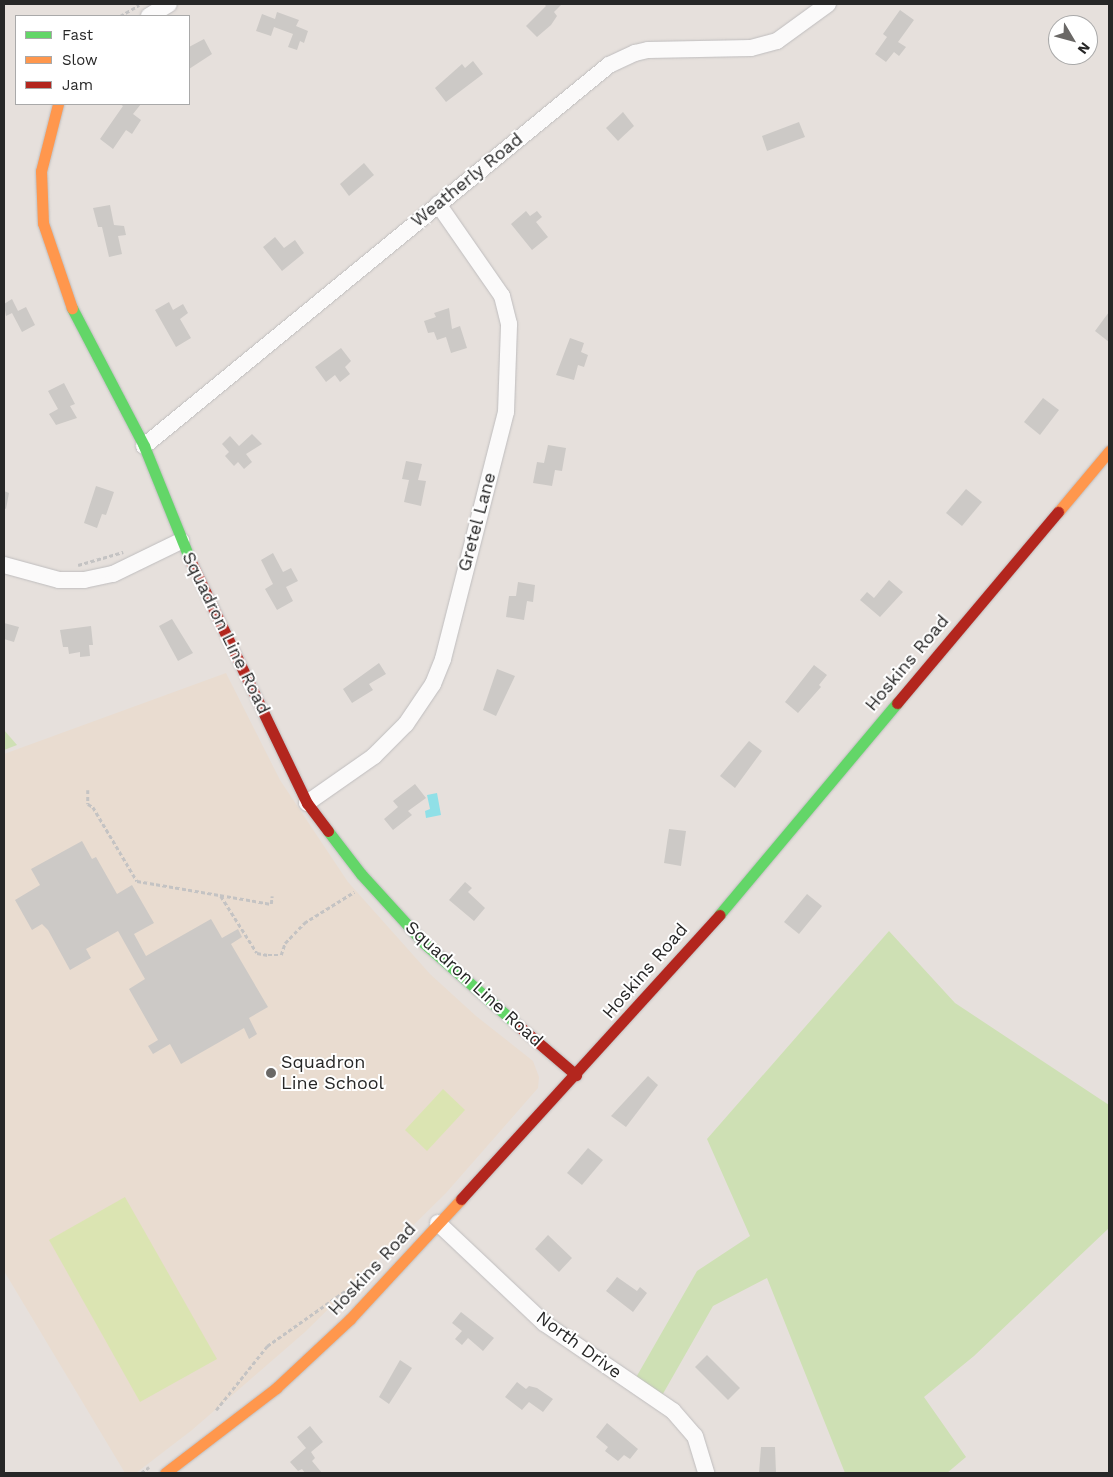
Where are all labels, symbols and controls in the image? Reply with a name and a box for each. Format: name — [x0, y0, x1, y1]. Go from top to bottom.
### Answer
legend — [15, 15, 190, 105]
north arrow — [1048, 15, 1098, 65]
text: Fast — [62, 26, 93, 44]
text: N — [1075, 39, 1094, 57]
text: Slow — [62, 51, 98, 69]
text: Jam — [62, 76, 93, 94]
street label: Weatherly Road — [407, 128, 527, 232]
street label: Gretel Lane — [453, 470, 501, 574]
street label: Squadron Line Road — [177, 548, 275, 718]
street label: Hoskins Road — [860, 610, 954, 716]
street label: Squadron Line Road — [401, 917, 547, 1051]
street label: Hoskins Road — [598, 919, 692, 1023]
place label: Squadron Line School — [281, 1052, 384, 1094]
marker: Squadron Line School — [265, 1067, 277, 1079]
street label: Hoskins Road — [324, 1218, 420, 1320]
street label: North Drive — [532, 1307, 626, 1383]

